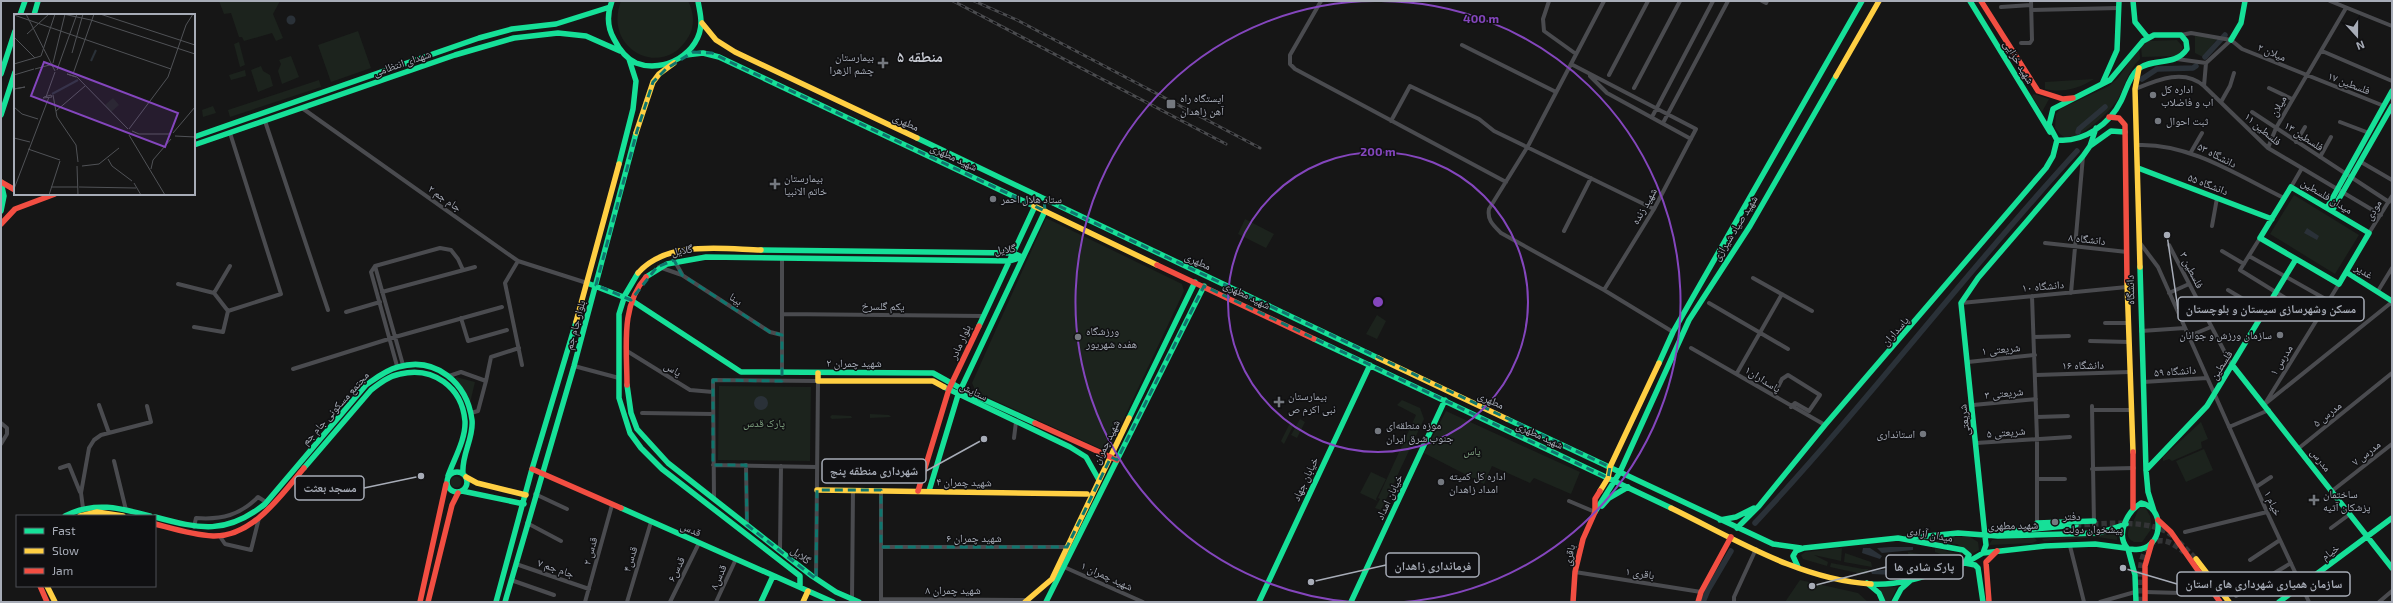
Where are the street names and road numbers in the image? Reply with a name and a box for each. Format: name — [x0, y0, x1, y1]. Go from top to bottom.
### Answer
street label: شهید خزایی — [2001, 38, 2037, 86]
street label: میلان ۲ — [2256, 40, 2288, 64]
street label: شهدای انتظامی — [371, 47, 433, 79]
street label: فلسطین ۱۷ — [2326, 69, 2373, 98]
street label: میلان — [2266, 93, 2290, 119]
street label: فلسطین ۱۱ — [2242, 109, 2285, 149]
street label: مطهری — [891, 110, 921, 134]
street label: فلسطین ۱۳ — [2282, 118, 2327, 154]
street label: دانشگاه ۵۳ — [2195, 139, 2239, 170]
street label: شهید مطهری — [928, 140, 980, 174]
street label: دانشگاه ۵۵ — [2186, 170, 2231, 197]
street label: میدان فلسطین — [2299, 175, 2355, 217]
street label: جام جم ۲ — [425, 181, 465, 215]
street label: شهید زنده — [1628, 185, 1659, 226]
street label: شهید صیاد شیرازی — [1709, 193, 1761, 263]
street label: مودی — [2361, 197, 2385, 223]
street label: دانشگاه ۸ — [2068, 230, 2107, 247]
street label: گلایل — [670, 241, 694, 259]
street label: گلایل — [993, 241, 1017, 257]
street label: مطهری — [1183, 249, 1213, 273]
street label: فلسطین ۳ — [2177, 249, 2207, 291]
street label: غدیر — [2352, 260, 2376, 281]
street label: دانشگاه — [2123, 275, 2136, 305]
street label: دانشگاه ۱۰ — [2021, 277, 2065, 294]
street label: شهید مطهری — [1221, 278, 1273, 312]
street label: بینا — [727, 290, 745, 308]
street label: بلوار جام جم — [562, 299, 589, 352]
street label: یکم گلسرخ — [861, 299, 905, 314]
street label: پاسداران — [1878, 313, 1912, 349]
street label: بلوار مادر — [945, 322, 974, 362]
street label: شریعتی ۱ — [1981, 340, 2021, 358]
street label: مدرس ۱ — [2266, 342, 2296, 378]
street label: فلسطین — [2207, 347, 2236, 382]
street label: شهید چمران ۲ — [826, 356, 882, 370]
street label: یاس — [662, 358, 685, 380]
street label: دانشگاه ۱۶ — [2062, 358, 2105, 371]
street label: پاسداران۱ — [1742, 362, 1784, 396]
street label: دانشگاه ۵۹ — [2153, 363, 2197, 378]
street label: مجتمع مسکونی جام جم — [298, 368, 373, 448]
street label: ستایش — [958, 378, 990, 404]
street label: شریعتی ۳ — [1984, 384, 2024, 402]
street label: مطهری — [1476, 388, 1506, 412]
street label: مدرس ۵ — [2310, 398, 2344, 430]
street label: شریعتی — [1955, 404, 1973, 436]
street label: شهید چمران — [1089, 417, 1123, 467]
street label: شهید مطهری — [1514, 418, 1566, 452]
street label: شریعتی ۵ — [1986, 423, 2026, 441]
street label: مدرس ۷ — [2349, 437, 2383, 469]
street label: مدرس — [2308, 446, 2334, 474]
street label: خیابان جهاد — [1289, 455, 1321, 503]
street label: خیابان امداد — [1372, 472, 1406, 522]
street label: شهید چمران ۴ — [936, 475, 992, 489]
street label: خیام ۱ — [2261, 488, 2285, 518]
street label: قدس — [679, 518, 704, 540]
street label: شهید مطهری — [1988, 518, 2038, 532]
street label: میدان آزادی — [1906, 523, 1954, 545]
street label: شهید چمران ۶ — [946, 531, 1002, 545]
street label: قدس ۲ — [580, 535, 601, 567]
street label: خیام — [2318, 541, 2342, 563]
street label: گلایل — [788, 543, 814, 567]
street label: باقری — [1560, 543, 1578, 567]
street label: قدس۴ — [620, 544, 641, 573]
street label: قدس۶ — [664, 554, 688, 584]
street label: جام جم ۷ — [536, 555, 576, 582]
street label: شهید چمران ۱ — [1079, 558, 1135, 594]
street label: قدس۸ — [706, 562, 730, 592]
street label: باقری ۱ — [1625, 564, 1655, 582]
street label: شهید چمران ۸ — [925, 583, 981, 597]

